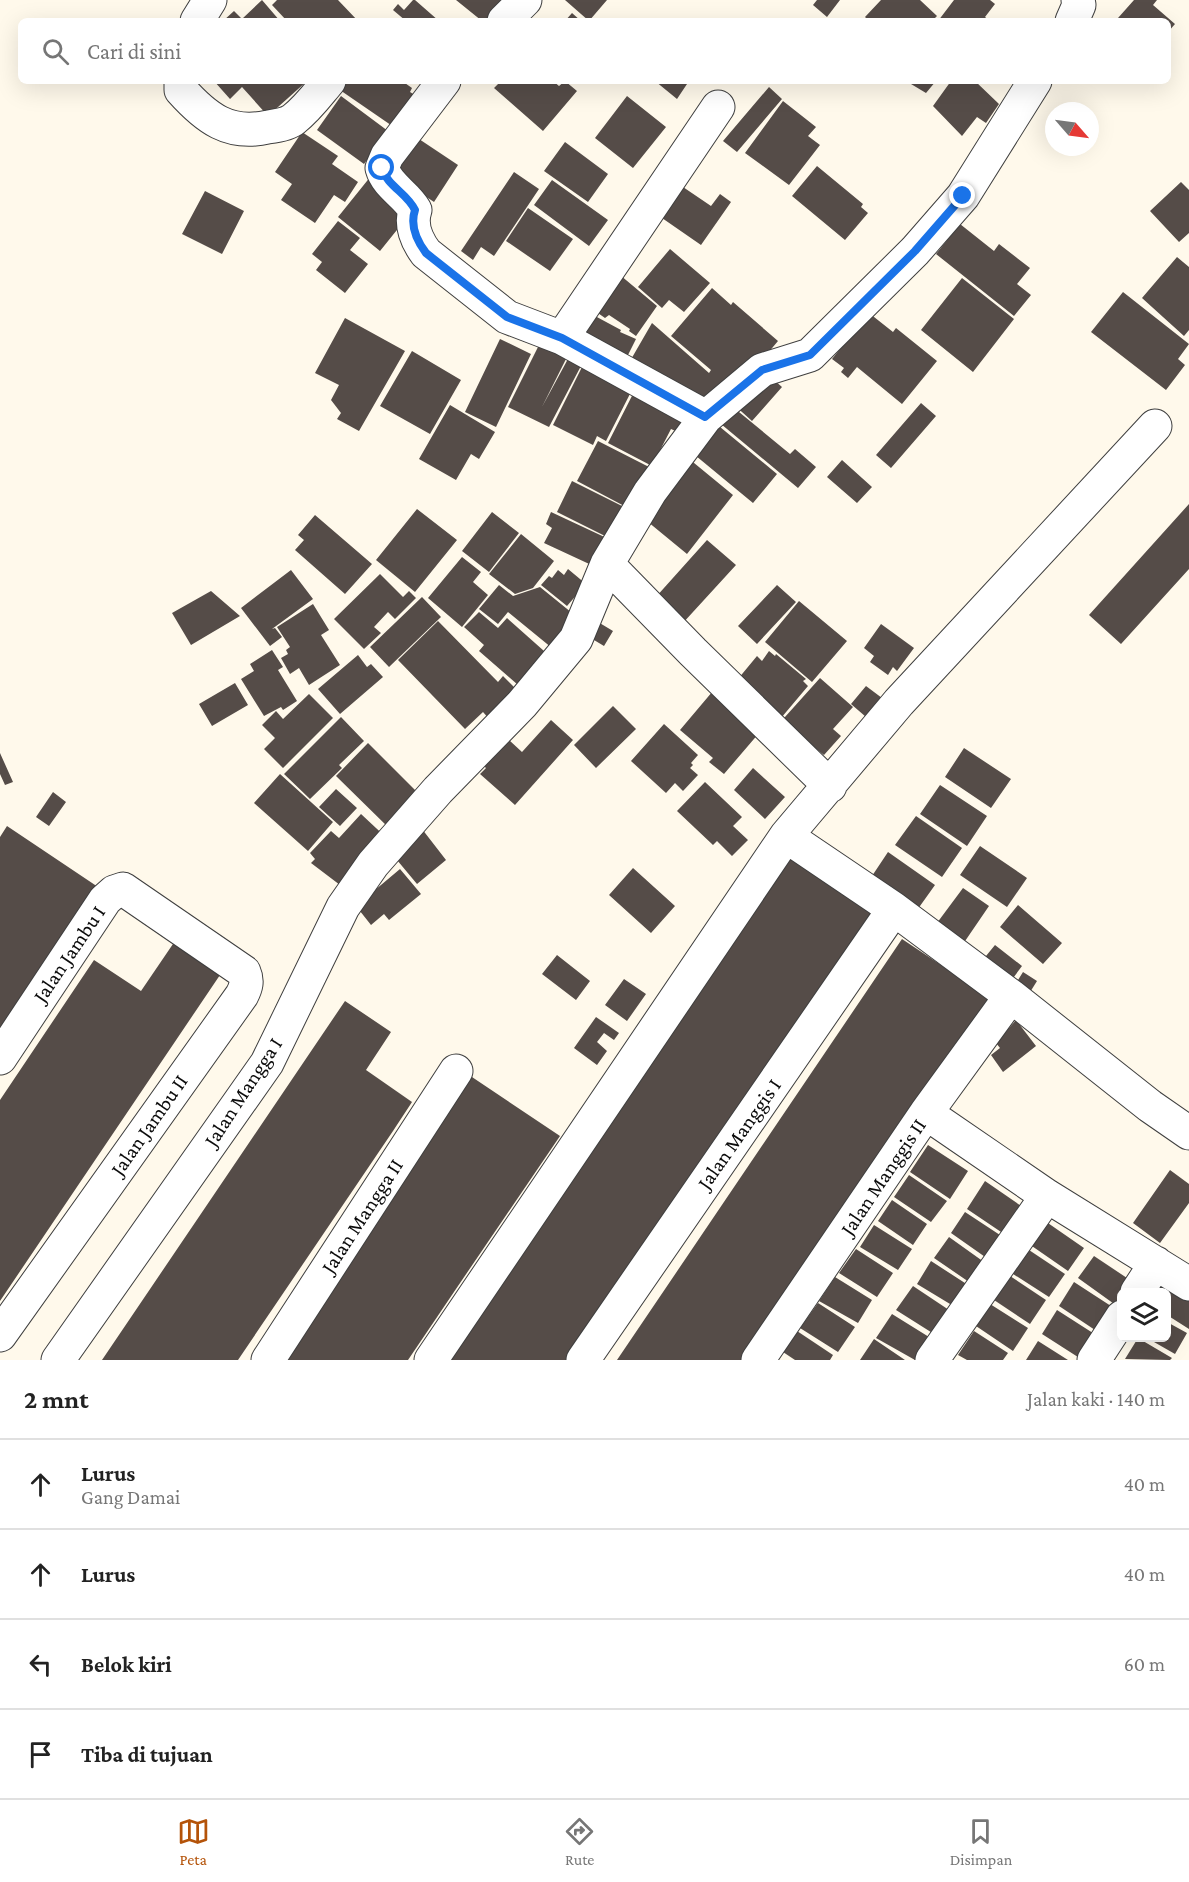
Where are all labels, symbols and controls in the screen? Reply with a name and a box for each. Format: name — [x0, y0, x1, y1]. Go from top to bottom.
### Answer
search box — [18, 18, 1171, 84]
icon: search — [39, 35, 72, 68]
text: Cari di sini — [87, 39, 181, 64]
north arrow — [1045, 102, 1099, 156]
route start — [368, 154, 394, 180]
route end — [949, 182, 975, 208]
street label: Jalan Jambu I — [27, 901, 110, 1009]
street label: Jalan Mangga I — [198, 1033, 287, 1153]
street label: Jalan Jambu II — [104, 1070, 193, 1182]
street label: Jalan Manggis I — [691, 1074, 786, 1195]
street label: Jalan Manggis II — [834, 1114, 931, 1242]
street label: Jalan Mangga II — [315, 1154, 408, 1279]
map controls — [1117, 1288, 1171, 1342]
button: layers — [1117, 1288, 1171, 1342]
text: 2 mnt — [24, 1385, 89, 1414]
text: Jalan kaki · 140 m — [1027, 1388, 1165, 1410]
text: Lurus — [81, 1461, 135, 1486]
icon: ahead — [24, 1468, 57, 1501]
text: 40 m — [1124, 1473, 1165, 1495]
text: Gang Damai — [81, 1486, 180, 1508]
icon: ahead — [24, 1558, 57, 1591]
text: Lurus — [81, 1562, 135, 1587]
text: 40 m — [1124, 1563, 1165, 1585]
icon: left — [24, 1648, 57, 1681]
text: Belok kiri — [81, 1652, 172, 1677]
text: 60 m — [1124, 1653, 1165, 1675]
icon: arrive — [24, 1738, 57, 1771]
text: Tiba di tujuan — [81, 1742, 213, 1767]
tab: Peta — [177, 1815, 210, 1868]
tab: Rute — [563, 1815, 596, 1868]
tab: Disimpan — [950, 1815, 1012, 1868]

